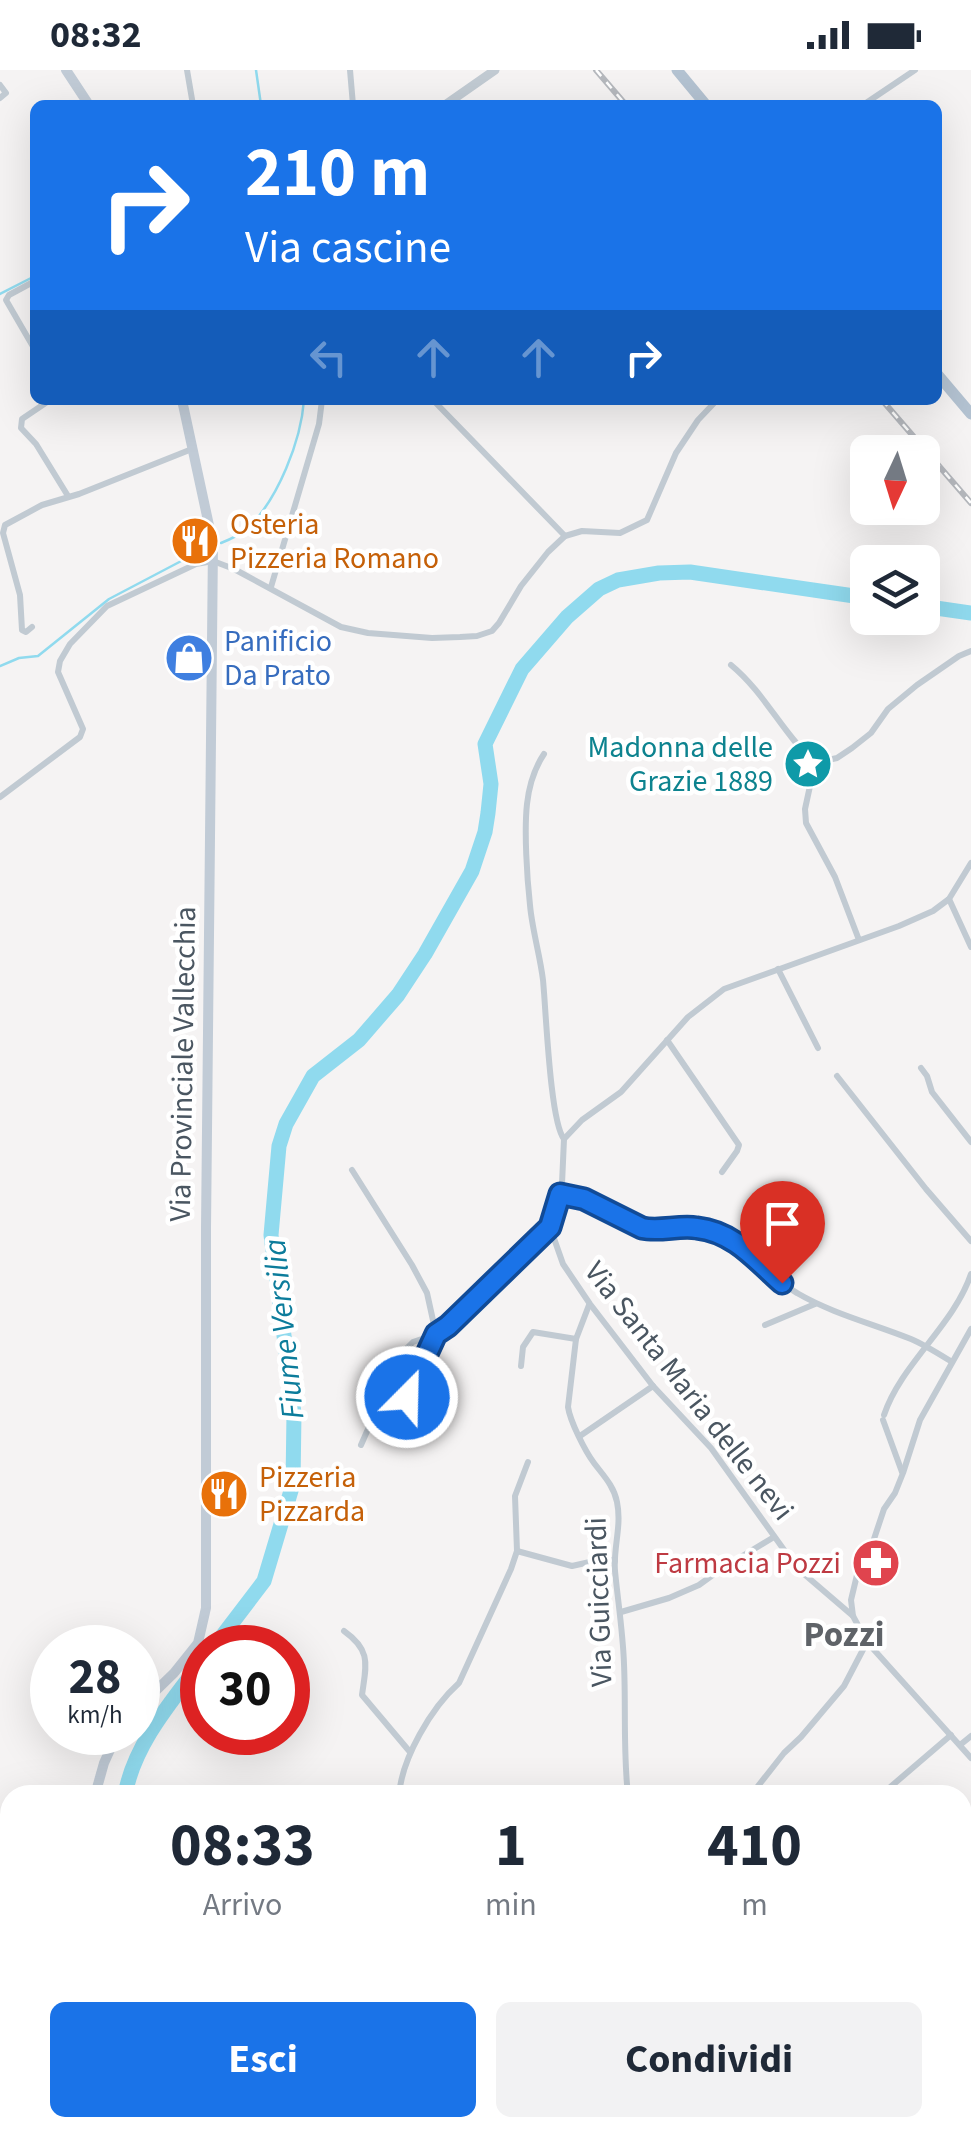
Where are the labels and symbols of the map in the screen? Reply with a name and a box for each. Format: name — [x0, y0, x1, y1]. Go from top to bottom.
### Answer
north arrow — [850, 435, 940, 525]
place label: Osteria Pizzeria Romano — [230, 503, 439, 580]
restaurant icon: Osteria Pizzeria Romano — [169, 515, 221, 567]
place label: Panificio Da Prato — [224, 620, 332, 697]
shop icon: Panificio Da Prato — [163, 632, 215, 684]
place label: Madonna delle Grazie 1889 — [588, 726, 773, 803]
place icon: Madonna delle Grazie 1889 — [782, 738, 834, 790]
street label: Via Provinciale Vallecchia — [159, 906, 207, 1222]
pin — [740, 1181, 825, 1284]
water label: Fiume Versilia — [252, 1237, 316, 1421]
street label: Via Santa Maria delle nevi — [574, 1252, 804, 1530]
position arrow — [355, 1345, 459, 1449]
place label: Pizzeria Pizzarda — [259, 1456, 365, 1533]
restaurant icon: Pizzeria Pizzarda — [198, 1468, 250, 1520]
street label: Via Guicciardi — [575, 1517, 623, 1687]
pharmacy icon: Farmacia Pozzi — [850, 1537, 902, 1589]
place label: Farmacia Pozzi — [654, 1542, 841, 1585]
district label: Pozzi — [804, 1610, 884, 1660]
speed limit sign: 30 — [180, 1625, 310, 1755]

